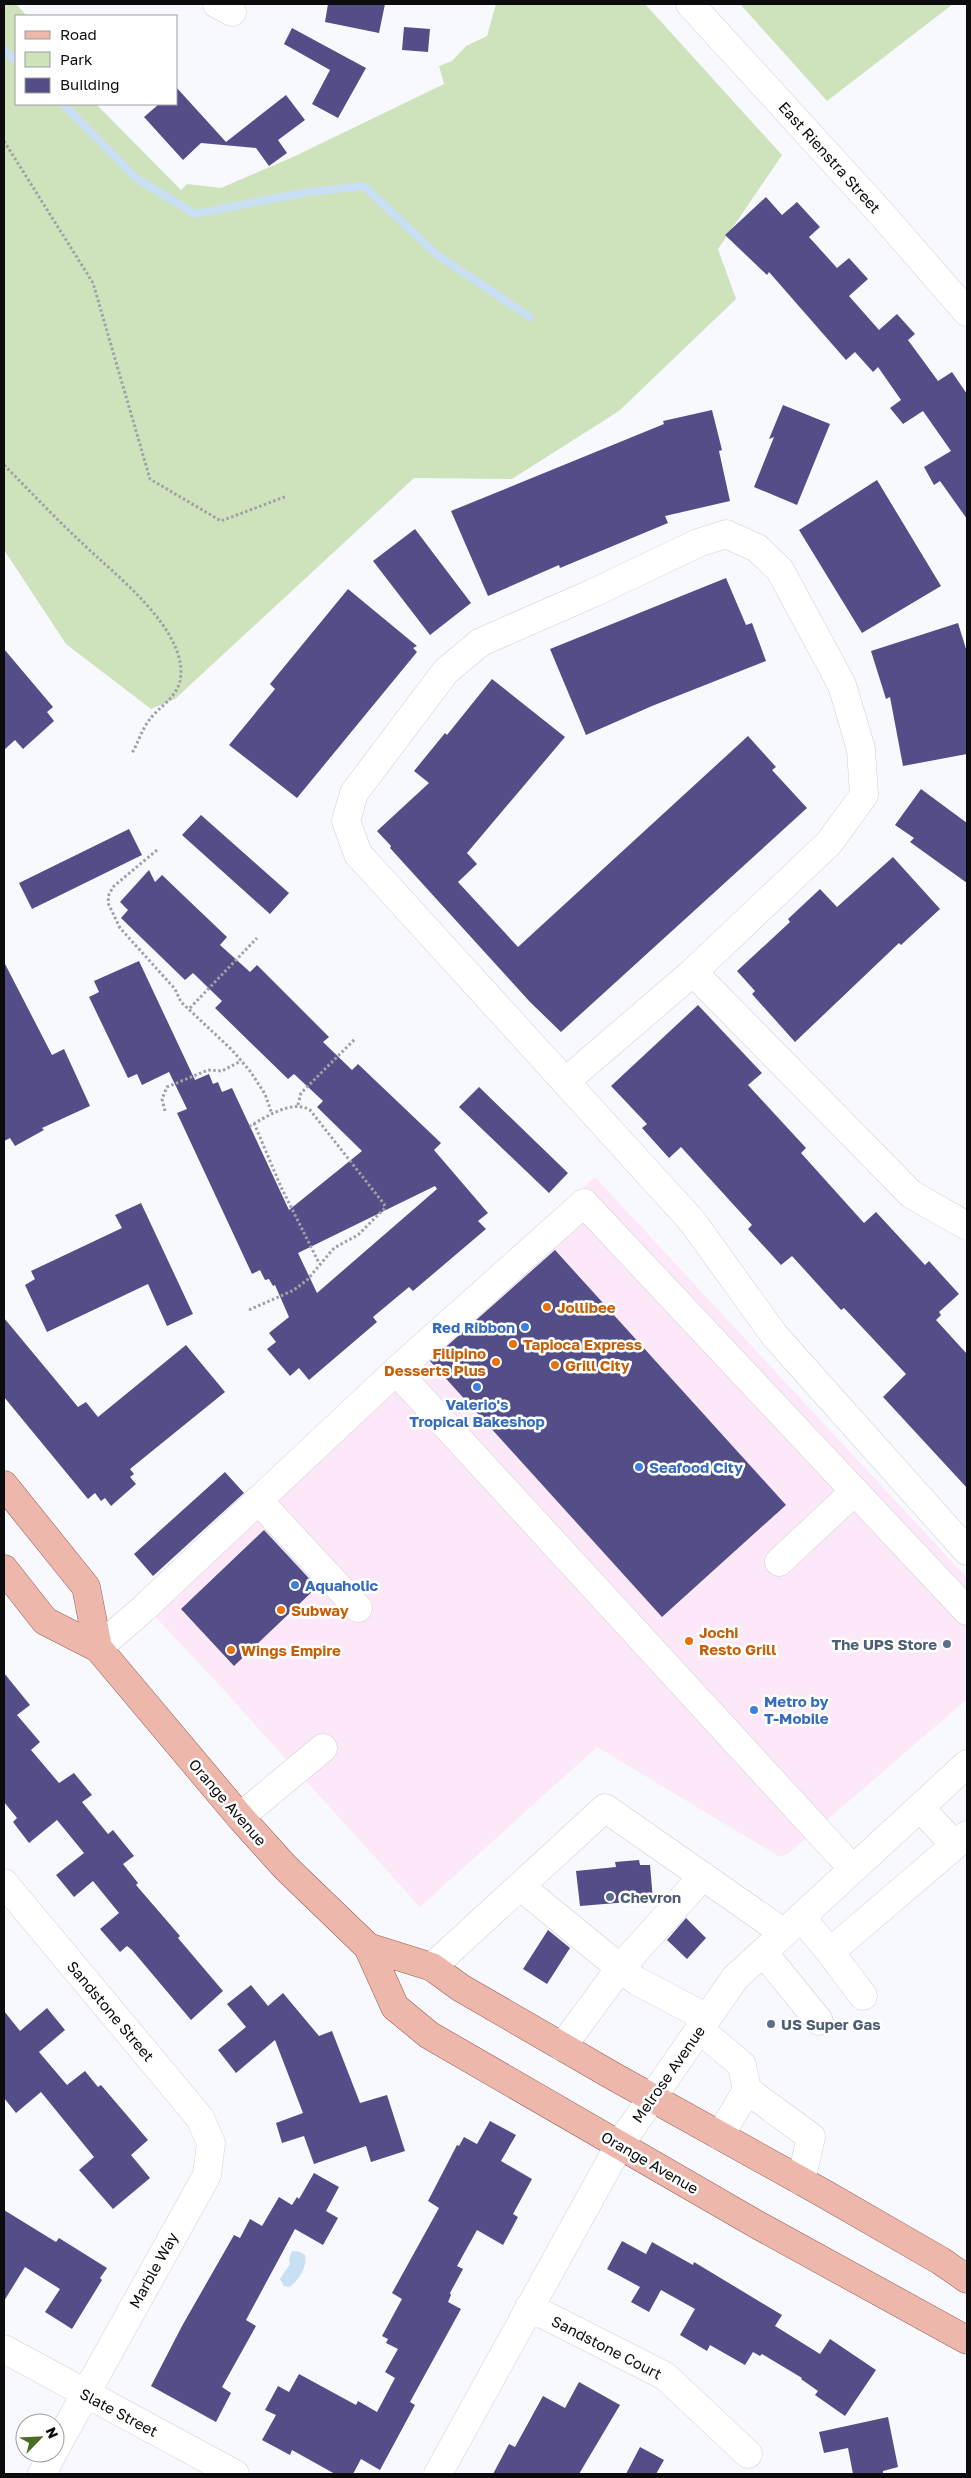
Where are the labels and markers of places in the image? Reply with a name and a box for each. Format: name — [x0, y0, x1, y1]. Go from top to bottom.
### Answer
place label: Jollibee — [557, 1298, 616, 1316]
marker: Jollibee — [541, 1301, 553, 1313]
place label: Red Ribbon — [432, 1318, 515, 1336]
marker: Red Ribbon — [519, 1321, 531, 1333]
place label: Tapioca Express — [523, 1335, 642, 1353]
marker: Tapioca Express — [507, 1338, 519, 1350]
place label: Filipino Desserts Plus — [384, 1344, 486, 1379]
marker: Filipino Desserts Plus — [490, 1356, 502, 1368]
place label: Grill City — [565, 1356, 630, 1374]
marker: Grill City — [549, 1359, 561, 1371]
marker: Valerio's Tropical Bakeshop — [471, 1381, 483, 1393]
place label: Valerio's Tropical Bakeshop — [409, 1395, 545, 1430]
place label: Seafood City — [649, 1458, 743, 1476]
marker: Seafood City — [633, 1461, 645, 1473]
place label: Aquaholic — [305, 1576, 379, 1594]
marker: Aquaholic — [289, 1579, 301, 1591]
place label: Subway — [291, 1601, 349, 1619]
marker: Subway — [275, 1604, 287, 1616]
place label: Jochi Resto Grill — [699, 1623, 776, 1658]
marker: Jochi Resto Grill — [683, 1635, 695, 1647]
place label: The UPS Store — [831, 1635, 937, 1653]
marker: The UPS Store — [941, 1638, 953, 1650]
place label: Wings Empire — [241, 1641, 341, 1659]
marker: Wings Empire — [225, 1644, 237, 1656]
place label: Metro by T-Mobile — [764, 1692, 829, 1727]
marker: Metro by T-Mobile — [748, 1704, 760, 1716]
place label: Chevron — [620, 1888, 681, 1906]
marker: Chevron — [604, 1891, 616, 1903]
place label: US Super Gas — [781, 2015, 881, 2033]
marker: US Super Gas — [765, 2018, 777, 2030]

